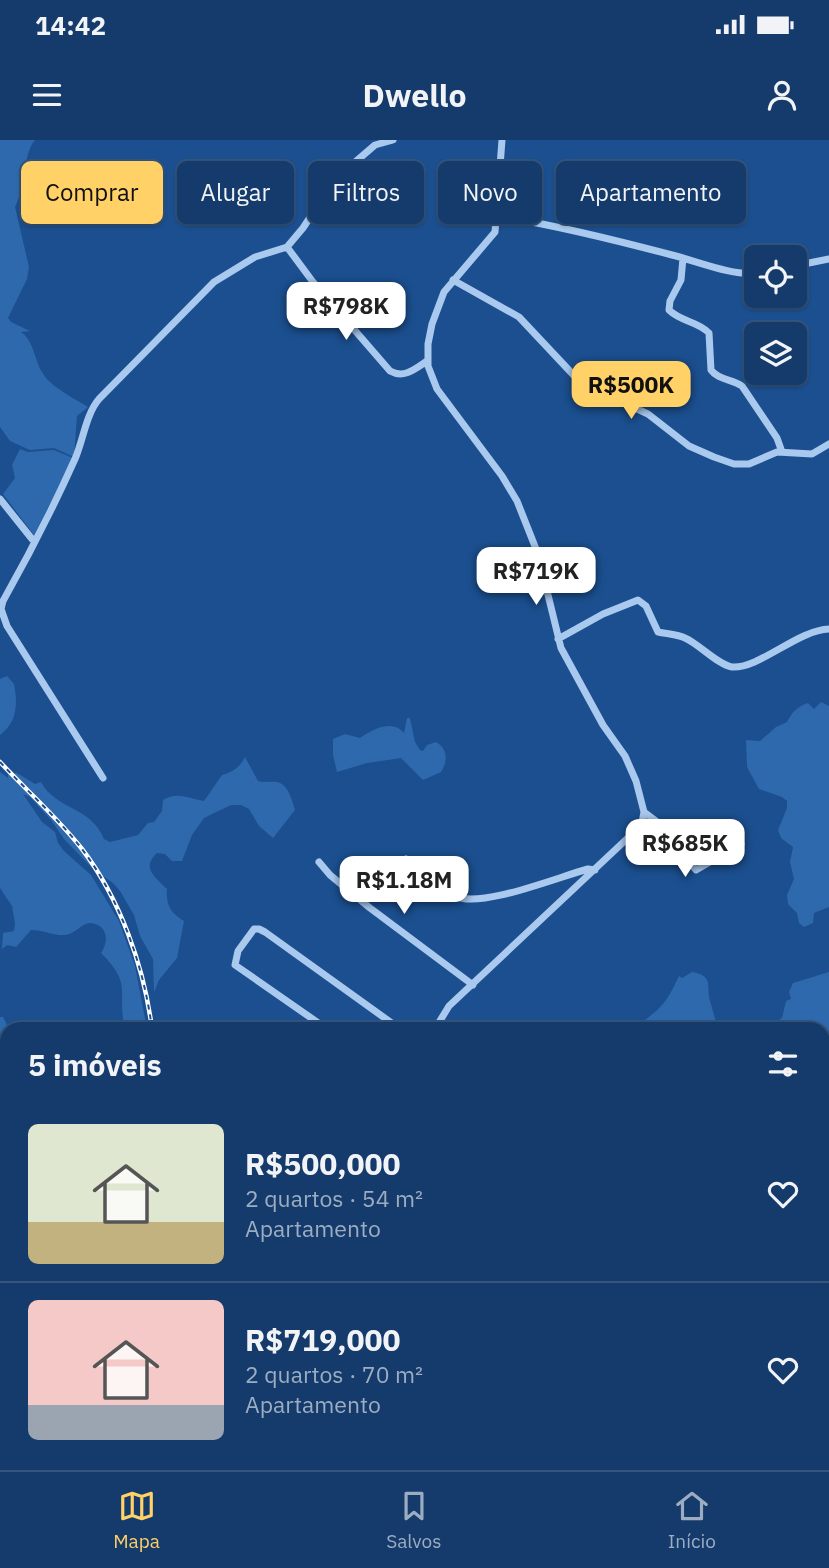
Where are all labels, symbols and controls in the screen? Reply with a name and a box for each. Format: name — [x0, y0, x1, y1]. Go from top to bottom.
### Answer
text: 14:42 — [35, 8, 106, 42]
text: Dwello — [362, 74, 467, 116]
icon: menu — [28, 76, 66, 114]
icon: person — [763, 76, 801, 114]
chip: Comprar — [21, 161, 163, 224]
chip: Alugar — [177, 161, 294, 224]
chip: Filtros — [308, 161, 424, 224]
chip: Novo — [438, 161, 542, 224]
chip: Apartamento — [556, 161, 746, 224]
map controls — [744, 245, 807, 385]
button: locate — [744, 245, 807, 308]
pin: R$798K — [289, 282, 403, 342]
text: R$798K — [303, 290, 389, 320]
button: layers — [744, 322, 807, 385]
pin: R$500K — [574, 362, 688, 421]
text: R$500K — [588, 369, 674, 399]
pin: R$719K — [479, 547, 593, 607]
text: R$719K — [493, 555, 579, 585]
pin: R$685K — [628, 820, 742, 879]
text: R$685K — [642, 827, 728, 857]
pin: R$1.18M — [339, 856, 469, 916]
text: R$1.18M — [356, 864, 452, 894]
text: 5 imóveis — [28, 1045, 162, 1084]
icon: filters — [764, 1045, 802, 1083]
text: R$500,000 — [245, 1144, 401, 1183]
icon: home — [84, 1152, 168, 1236]
icon: heart — [764, 1175, 802, 1213]
text: 2 quartos · 54 m² — [245, 1183, 423, 1213]
text: Apartamento — [245, 1213, 381, 1243]
text: R$719,000 — [245, 1320, 401, 1359]
icon: home — [84, 1328, 168, 1412]
icon: heart — [764, 1351, 802, 1389]
text: 2 quartos · 70 m² — [245, 1359, 423, 1389]
text: Apartamento — [245, 1389, 381, 1419]
tab: Mapa — [113, 1487, 160, 1553]
tab: Salvos — [386, 1487, 441, 1553]
tab: Início — [668, 1487, 716, 1553]

